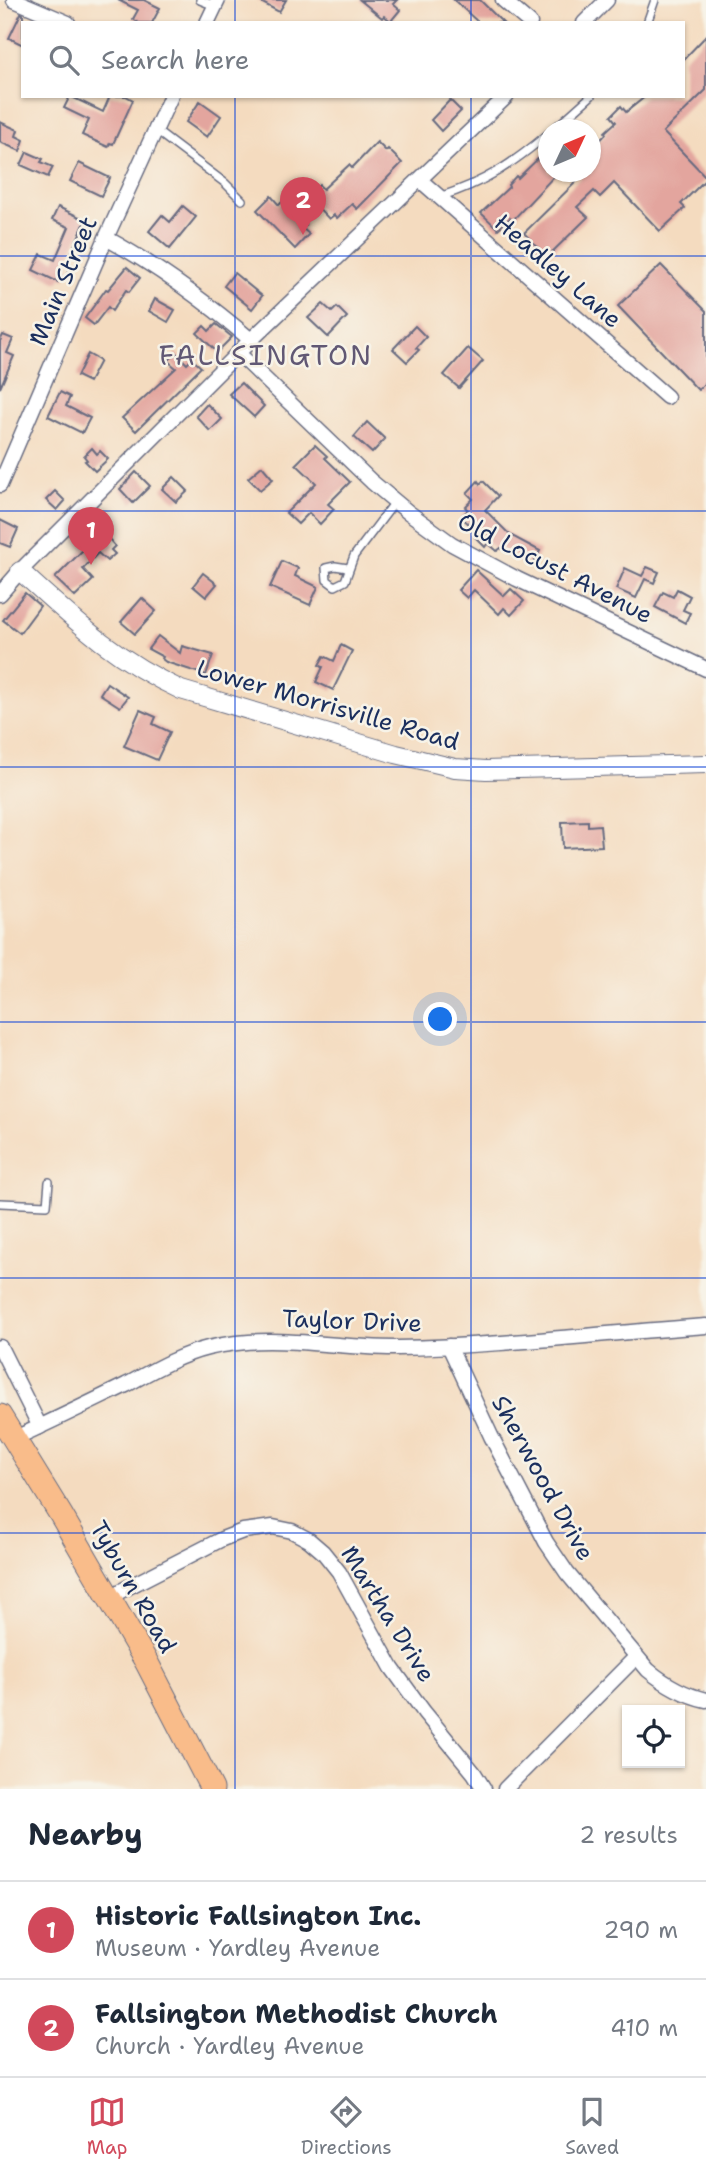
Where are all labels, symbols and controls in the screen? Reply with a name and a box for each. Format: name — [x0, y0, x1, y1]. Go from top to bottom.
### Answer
search box — [21, 21, 685, 98]
icon: search — [45, 41, 83, 79]
text: Search here — [101, 42, 250, 77]
north arrow — [538, 119, 601, 182]
pin: 2 — [280, 177, 326, 235]
street label: Headley Lane — [488, 207, 628, 335]
street label: Main Street — [21, 211, 105, 351]
district label: FALLSINGTON — [159, 336, 373, 374]
street label: Old Locust Avenue — [452, 505, 658, 631]
pin: 1 — [68, 507, 114, 565]
street label: Lower Morrisville Road — [193, 652, 463, 758]
your location — [423, 1002, 457, 1036]
street label: Taylor Drive — [282, 1303, 422, 1339]
street label: Sherwood Drive — [484, 1390, 602, 1566]
street label: Tyburn Road — [82, 1515, 184, 1659]
street label: Martha Drive — [333, 1540, 443, 1688]
map controls — [622, 1705, 685, 1768]
button: locate — [622, 1705, 685, 1768]
text: Nearby — [28, 1814, 143, 1855]
text: 2 results — [579, 1820, 678, 1850]
text: Historic Fallsington Inc. — [95, 1898, 421, 1933]
text: 1 — [46, 1915, 56, 1945]
text: 290 m — [604, 1915, 678, 1945]
text: Museum · Yardley Avenue — [95, 1933, 380, 1963]
text: Fallsington Methodist Church — [95, 1996, 498, 2031]
text: 2 — [43, 2013, 59, 2043]
text: 410 m — [610, 2013, 678, 2043]
text: Church · Yardley Avenue — [95, 2031, 365, 2061]
tab: Map — [87, 2093, 127, 2160]
tab: Directions — [301, 2093, 392, 2160]
tab: Saved — [565, 2093, 619, 2160]

